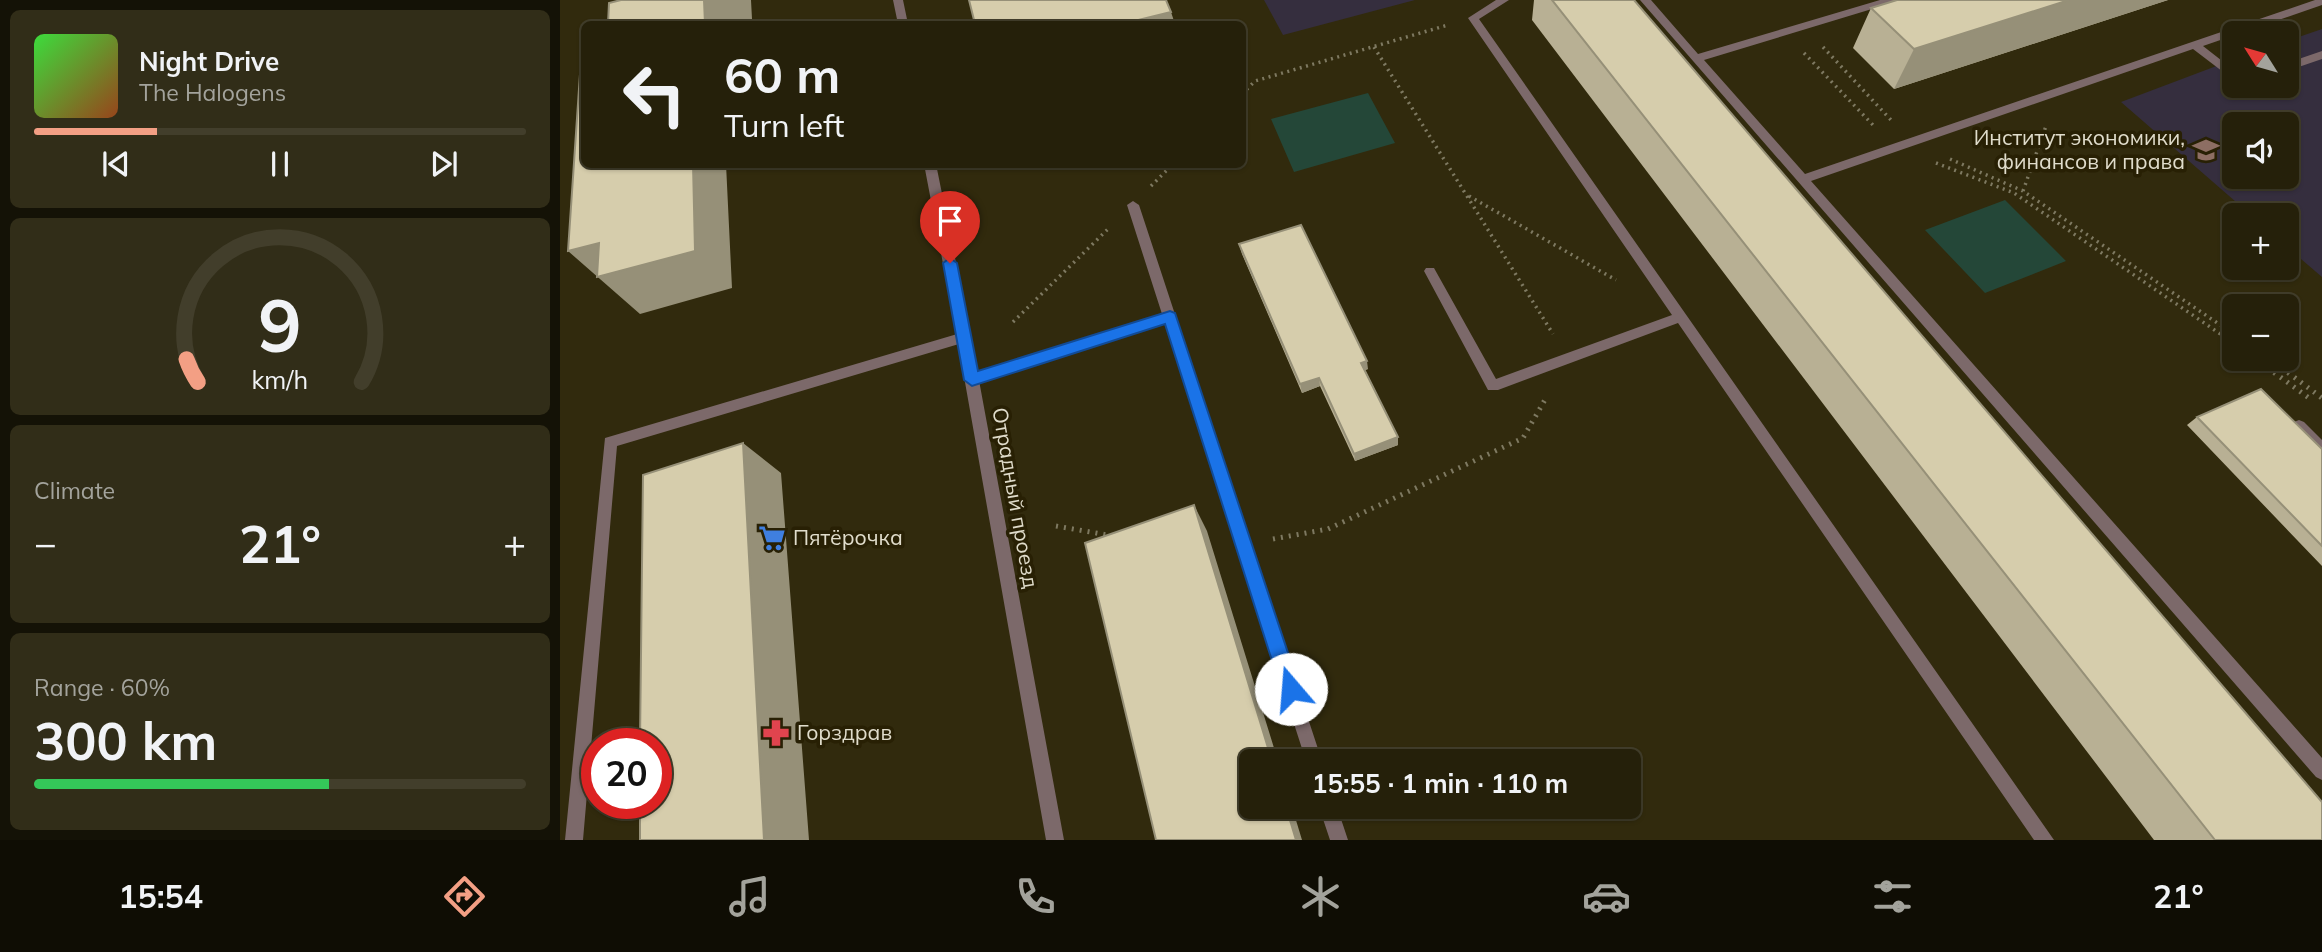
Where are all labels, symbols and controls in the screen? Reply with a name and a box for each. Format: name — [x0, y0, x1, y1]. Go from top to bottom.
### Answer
north arrow — [2222, 21, 2300, 98]
map controls — [2222, 21, 2299, 371]
text: 60 m — [724, 44, 840, 105]
text: Night Drive — [139, 45, 279, 78]
icon: left — [609, 49, 700, 140]
text: The Halogens — [139, 78, 286, 107]
text: Turn left — [724, 105, 844, 145]
button: sound — [2222, 112, 2299, 189]
place label: Институт экономики, финансов и права — [1974, 124, 2185, 174]
school or university icon: Институт экономики, финансов и права — [2191, 135, 2221, 165]
icon: previous — [97, 145, 135, 183]
icon: pause — [261, 145, 299, 183]
icon: next — [425, 145, 463, 183]
pin — [920, 191, 980, 263]
icon: arrive — [931, 202, 969, 240]
button: + — [2222, 203, 2299, 280]
text: 9 — [258, 280, 302, 371]
button: − — [2222, 294, 2299, 371]
text: km/h — [252, 364, 308, 395]
street label: Отрадный проезд — [987, 405, 1045, 590]
text: Climate — [34, 476, 115, 505]
text: 21° — [239, 511, 321, 576]
text: − — [34, 519, 57, 567]
text: + — [503, 519, 526, 567]
supermarket icon: Пятёрочка — [757, 523, 787, 553]
place label: Пятёрочка — [793, 524, 903, 550]
position arrow — [1254, 652, 1328, 726]
text: Range · 60% — [34, 673, 170, 702]
text: 300 km — [34, 708, 217, 773]
pharmacy icon: Горздрав — [761, 718, 791, 748]
place label: Горздрав — [797, 719, 892, 745]
speed limit sign: 20 — [581, 728, 672, 819]
text: 15:55 · 1 min · 110 m — [1312, 767, 1568, 800]
icon: directions — [440, 872, 489, 921]
icon: music — [725, 872, 774, 921]
icon: phone — [1011, 872, 1060, 921]
icon: climate — [1296, 872, 1345, 921]
icon: car — [1582, 872, 1631, 921]
icon: filters — [1868, 872, 1917, 921]
text: 15:54 — [118, 876, 203, 916]
text: 21° — [2153, 876, 2204, 916]

